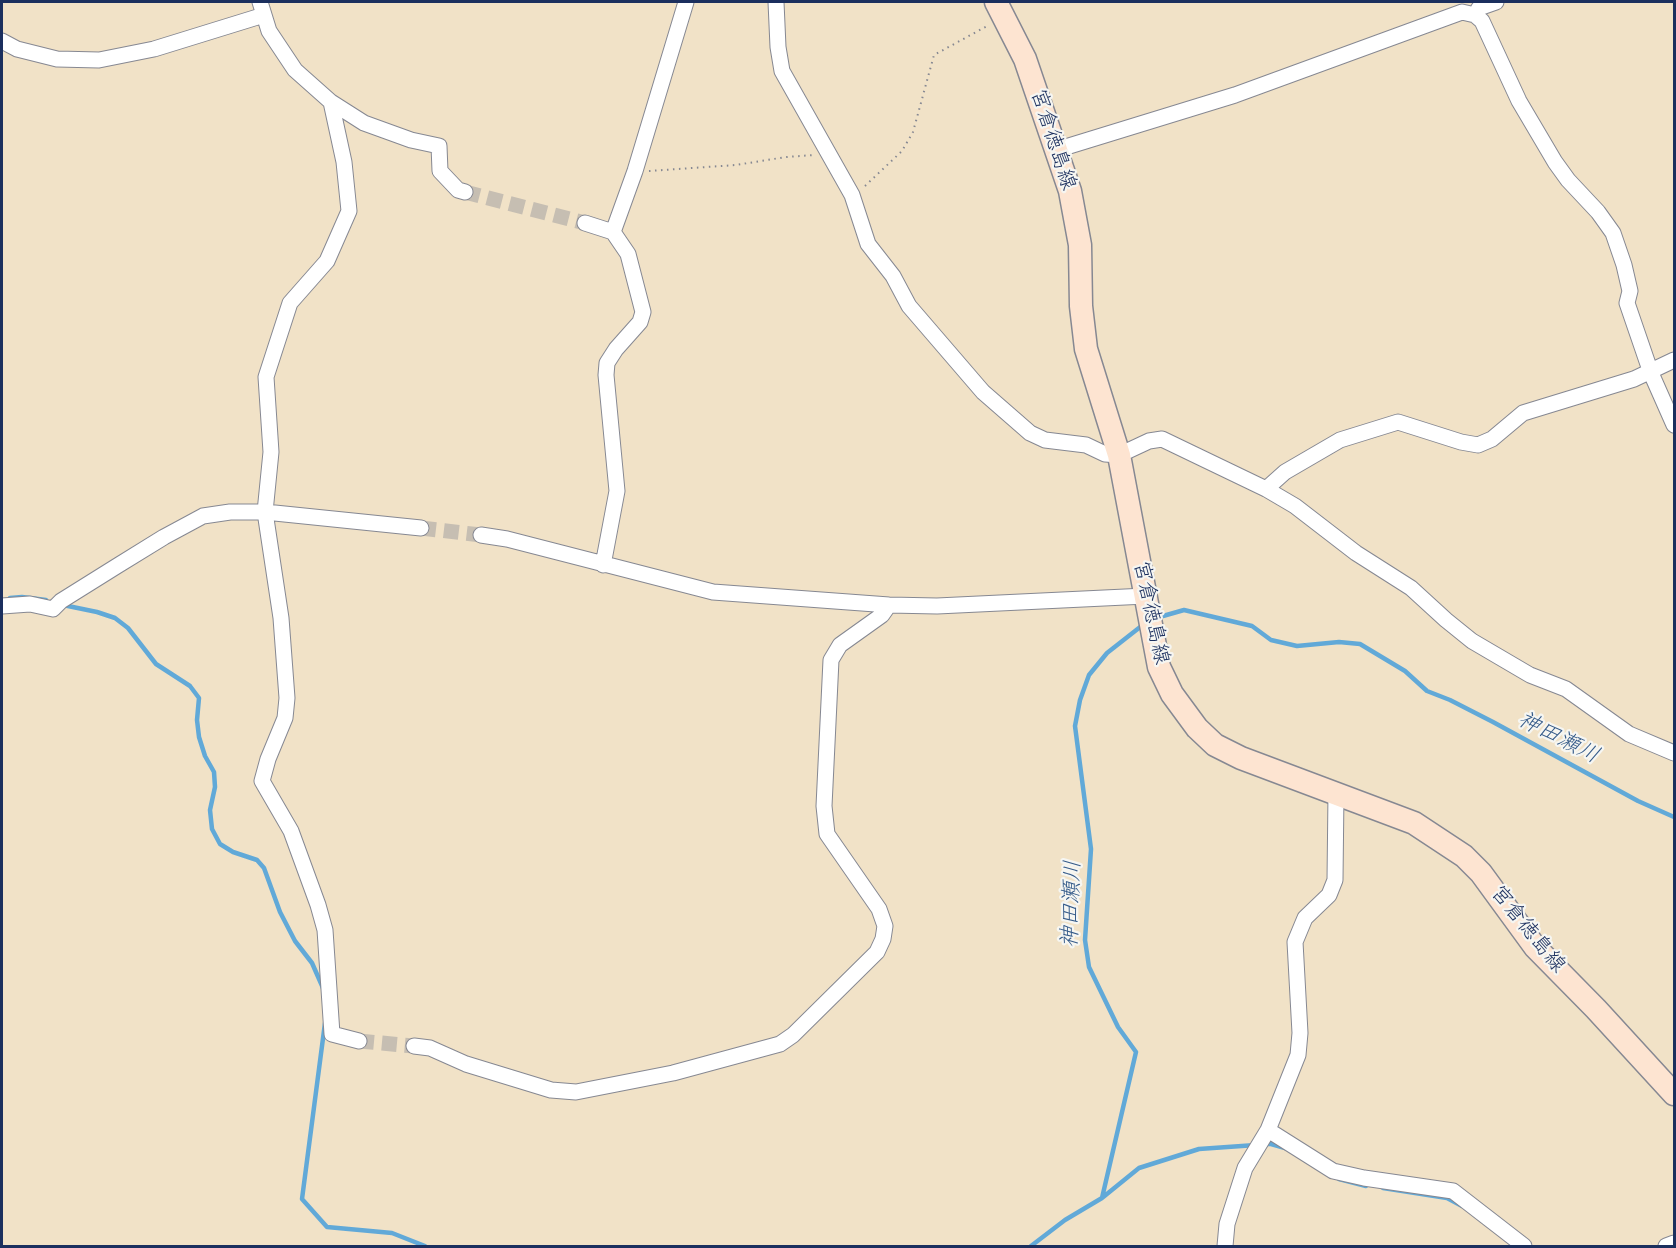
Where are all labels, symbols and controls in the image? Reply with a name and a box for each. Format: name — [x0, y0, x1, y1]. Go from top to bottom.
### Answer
street label: 宮倉徳島線 — [1024, 86, 1080, 194]
street label: 宮倉徳島線 — [1127, 559, 1173, 667]
water label: 神田瀬川 — [1513, 707, 1603, 771]
water label: 神田瀬川 — [1058, 860, 1088, 948]
street label: 宮倉徳島線 — [1484, 881, 1570, 979]

